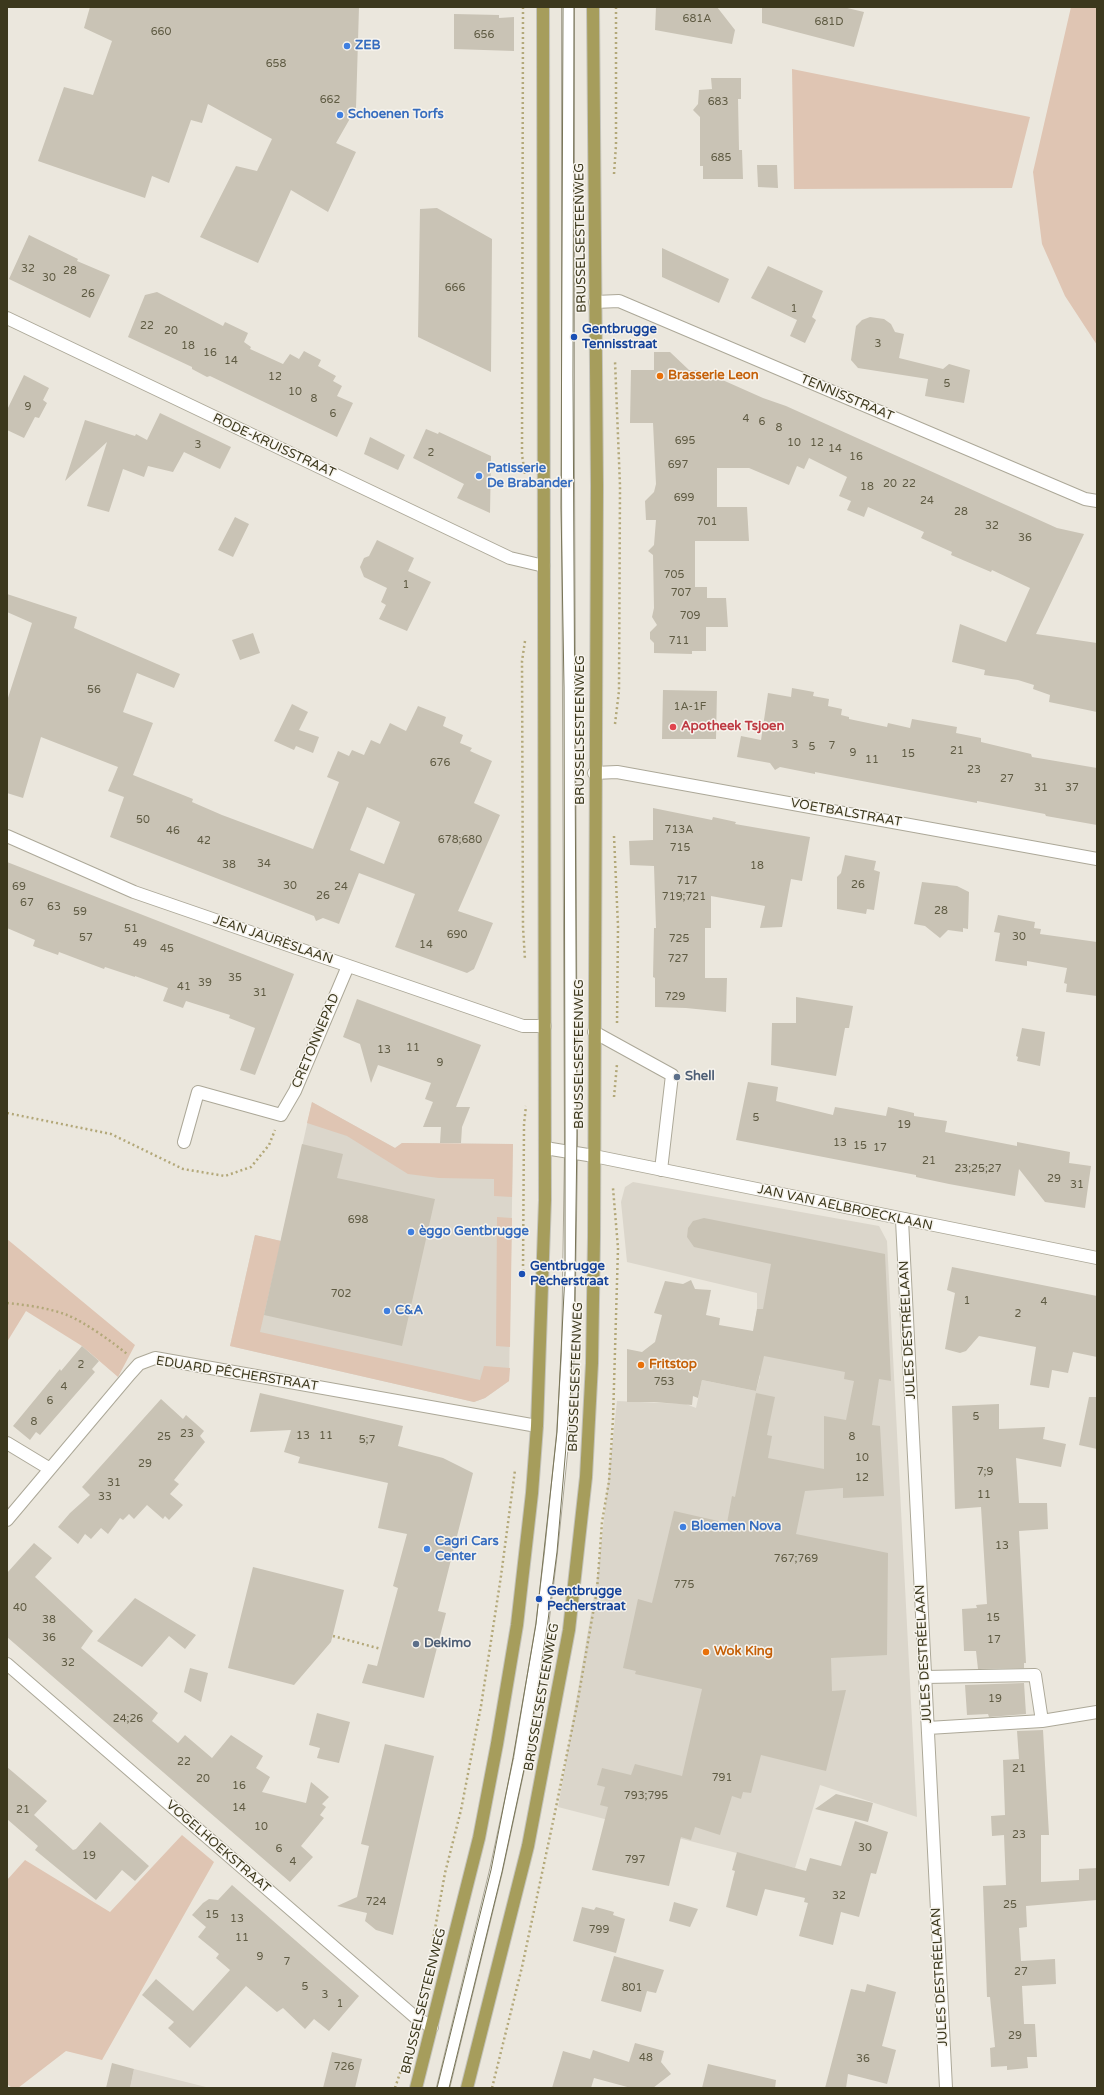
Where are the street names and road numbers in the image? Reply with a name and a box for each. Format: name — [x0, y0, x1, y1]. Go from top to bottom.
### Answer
street label: BRUSSELSESTEENWEG — [572, 163, 590, 313]
street label: TENNISSTRAAT — [798, 371, 896, 425]
street label: RODE-KRUISSTRAAT — [210, 411, 338, 481]
street label: BRUSSELSESTEENWEG — [573, 655, 589, 805]
street label: VOETBALSTRAAT — [789, 796, 903, 830]
street label: JEAN JAURÈSLAAN — [211, 912, 335, 968]
street label: BRUSSELSESTEENWEG — [572, 979, 588, 1129]
street label: CRETONNEPAD — [289, 991, 343, 1091]
street label: JAN VAN AELBROECKLAAN — [756, 1182, 934, 1234]
street label: JULES DESTRÉELAAN — [897, 1260, 919, 1400]
street label: BRUSSELSESTEENWEG — [566, 1302, 586, 1452]
street label: EDUARD PÊCHERSTRAAT — [155, 1353, 319, 1395]
street label: JULES DESTRÉELAAN — [913, 1584, 935, 1724]
street label: BRUSSELSESTEENWEG — [521, 1622, 563, 1772]
street label: VOGELHOEKSTRAAT — [163, 1797, 273, 1897]
street label: JULES DESTRÉELAAN — [929, 1907, 951, 2047]
street label: BRUSSELSESTEENWEG — [398, 1926, 450, 2076]

